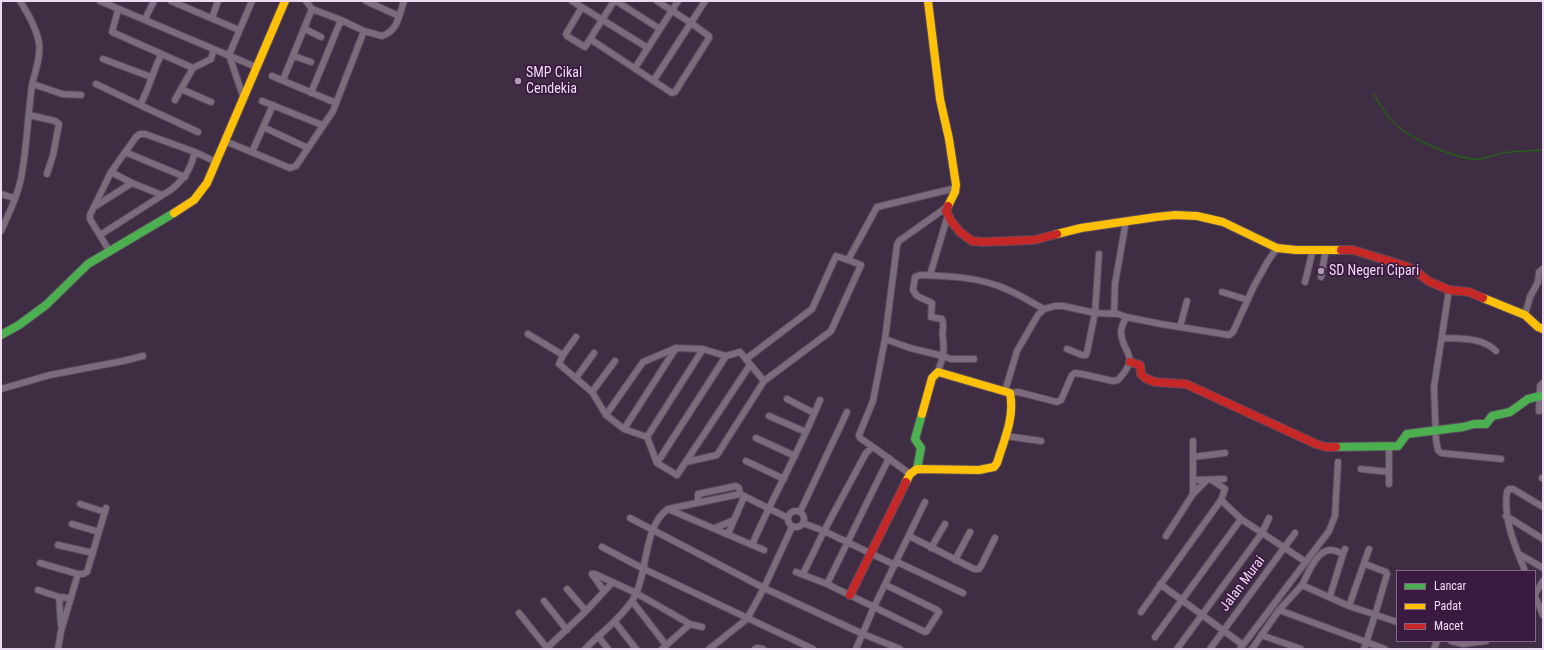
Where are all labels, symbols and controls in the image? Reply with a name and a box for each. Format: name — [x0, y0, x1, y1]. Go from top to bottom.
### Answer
place label: SMP Cikal Cendekia — [526, 65, 582, 98]
marker: SMP Cikal Cendekia — [513, 76, 523, 86]
place label: SD Negeri Cipari — [1329, 263, 1419, 279]
marker: SD Negeri Cipari — [1316, 266, 1326, 276]
street label: Jalan Murai — [1217, 553, 1269, 615]
legend — [1396, 570, 1536, 642]
text: Lancar — [1434, 579, 1466, 593]
text: Padat — [1434, 599, 1462, 613]
text: Macet — [1434, 619, 1464, 633]

